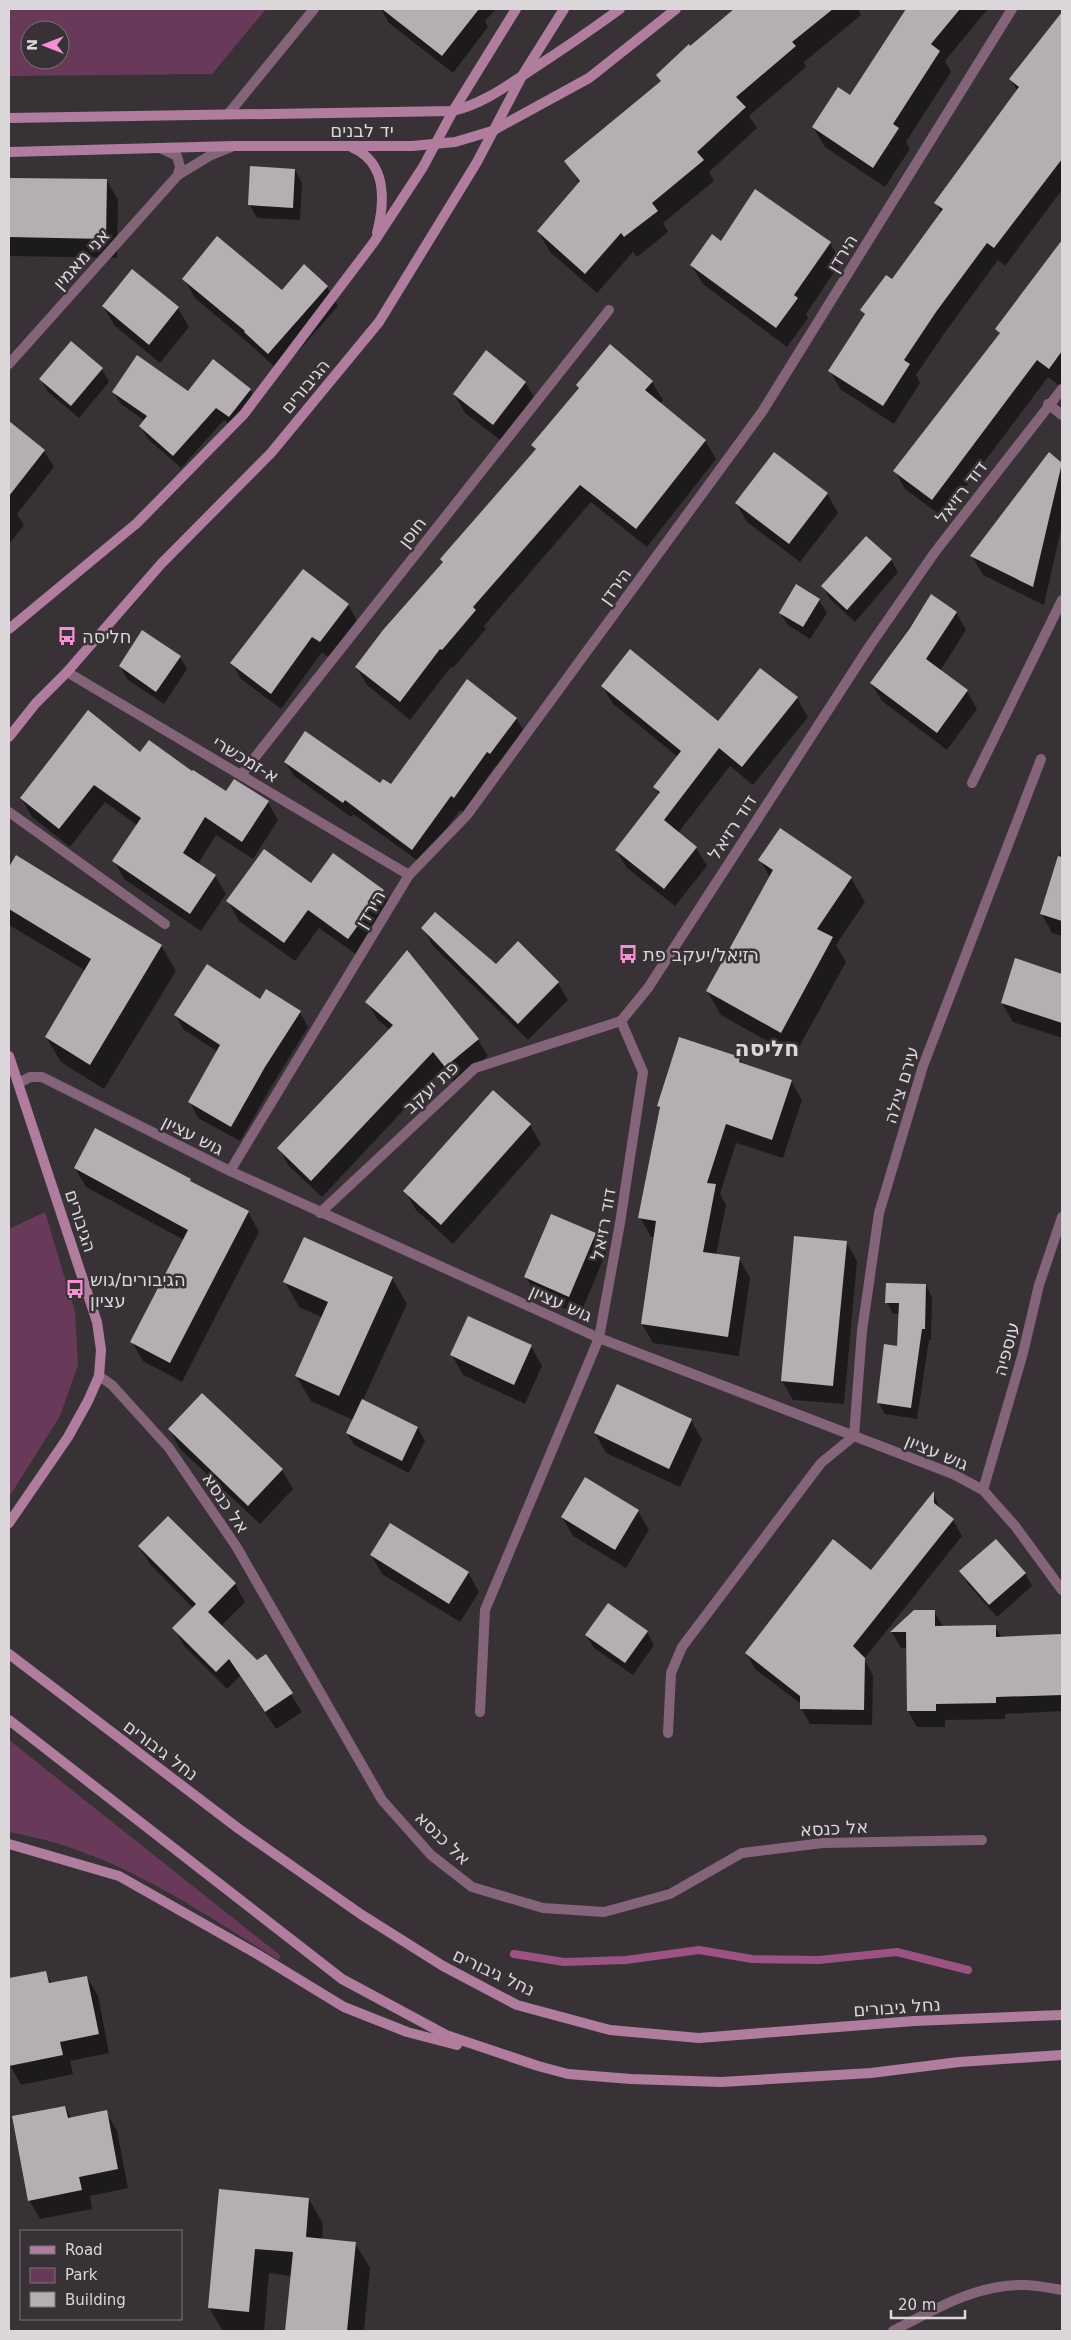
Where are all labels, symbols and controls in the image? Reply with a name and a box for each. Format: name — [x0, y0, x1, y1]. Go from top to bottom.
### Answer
north arrow — [20, 20, 70, 70]
text: N — [24, 39, 40, 51]
street label: יד לבנים — [330, 120, 394, 141]
street label: אני מאמין — [48, 224, 114, 294]
street label: הירדן — [822, 230, 862, 276]
street label: הגיבורים — [276, 354, 334, 418]
street label: דוד רזיאל — [931, 456, 991, 527]
street label: חוסן — [393, 512, 431, 552]
street label: הירדן — [595, 563, 635, 609]
bus stop icon: חליסה — [56, 625, 78, 647]
place label: חליסה — [82, 626, 131, 647]
street label: א-זמכשרי — [209, 731, 283, 787]
street label: דוד רזיאל — [703, 791, 761, 863]
street label: הירדן — [351, 886, 389, 932]
bus stop icon: רזיאל/יעקב פת — [617, 943, 639, 965]
place label: רזיאל/יעקב פת — [643, 944, 759, 965]
district label: חליסה — [735, 1036, 799, 1061]
street label: עירם צילה — [879, 1044, 923, 1126]
street label: פת יעקב — [399, 1056, 463, 1118]
street label: גוש עציון — [159, 1111, 227, 1159]
street label: דוד רזיאל — [586, 1186, 620, 1262]
street label: הגיבורים — [61, 1187, 101, 1255]
place label: הגיבורים/גוש עציון — [90, 1269, 186, 1311]
bus stop icon: הגיבורים/גוש עציון — [64, 1278, 86, 1300]
street label: גוש עציון — [526, 1280, 596, 1326]
street label: עוספיה — [989, 1320, 1023, 1378]
street label: גוש עציון — [902, 1429, 972, 1475]
street label: אל כנסא — [198, 1469, 254, 1537]
street label: נחל גיבורים — [120, 1715, 202, 1785]
street label: אל כנסא — [411, 1807, 475, 1869]
street label: אל כנסא — [799, 1816, 869, 1840]
street label: נחל גיבורים — [450, 1944, 538, 2000]
street label: נחל גיבורים — [852, 1993, 942, 2021]
legend — [20, 2230, 182, 2320]
text: Road — [65, 2241, 103, 2259]
text: Park — [65, 2266, 98, 2284]
scale bar — [891, 2288, 965, 2320]
text: Building — [65, 2291, 126, 2309]
text: 20 m — [898, 2296, 936, 2314]

